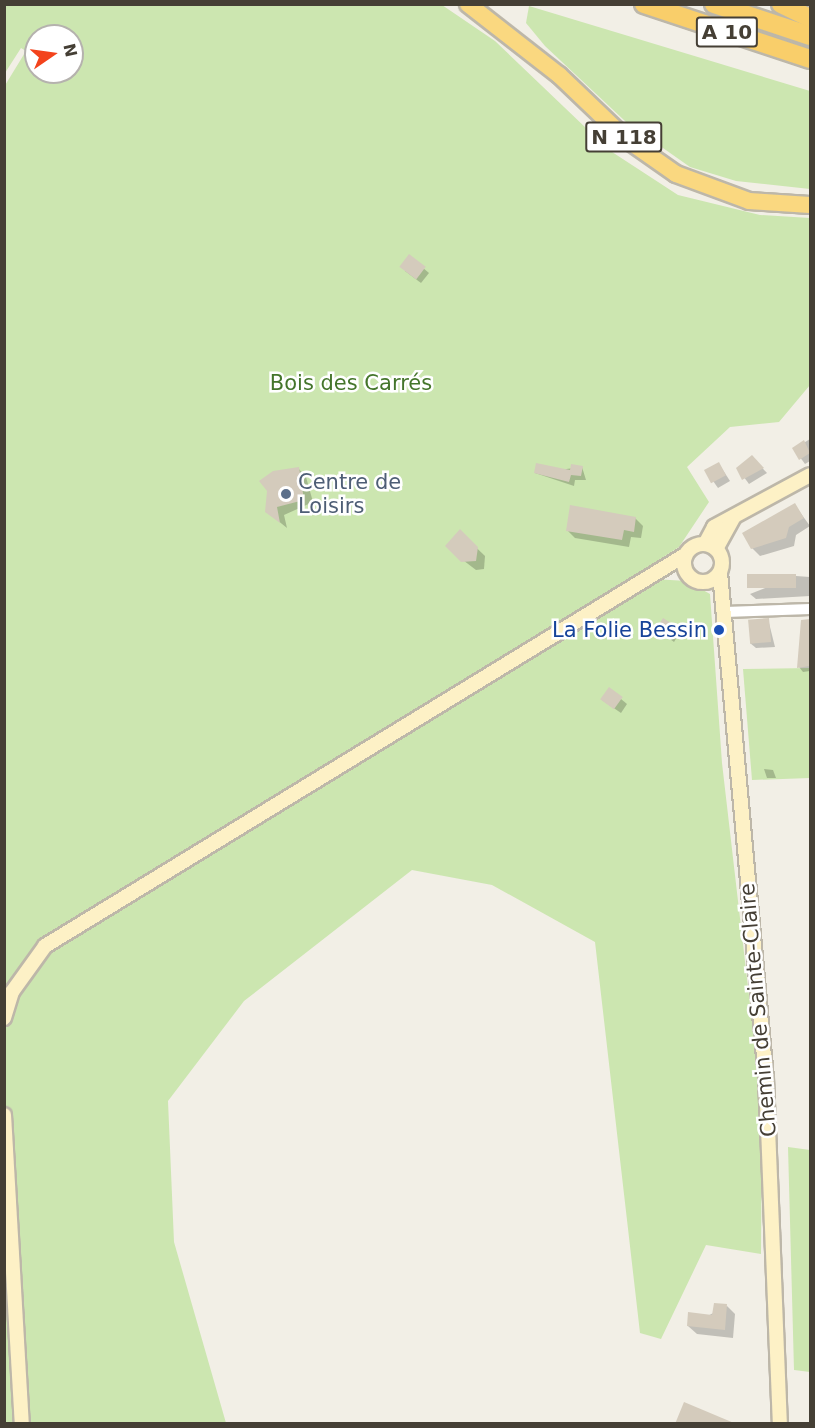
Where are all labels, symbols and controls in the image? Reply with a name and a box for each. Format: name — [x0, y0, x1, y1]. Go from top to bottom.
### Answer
road number: A 10 — [696, 15, 758, 49]
north arrow — [24, 24, 84, 84]
text: N — [59, 42, 81, 59]
road number: N 118 — [585, 120, 663, 154]
park label: Bois des Carrés — [270, 370, 432, 396]
place label: Centre de Loisirs — [298, 469, 401, 519]
marker: Centre de Loisirs — [279, 487, 293, 501]
place label: La Folie Bessin — [552, 617, 707, 643]
marker: La Folie Bessin — [712, 623, 726, 637]
street label: Chemin de Sainte-Claire — [734, 882, 782, 1138]

